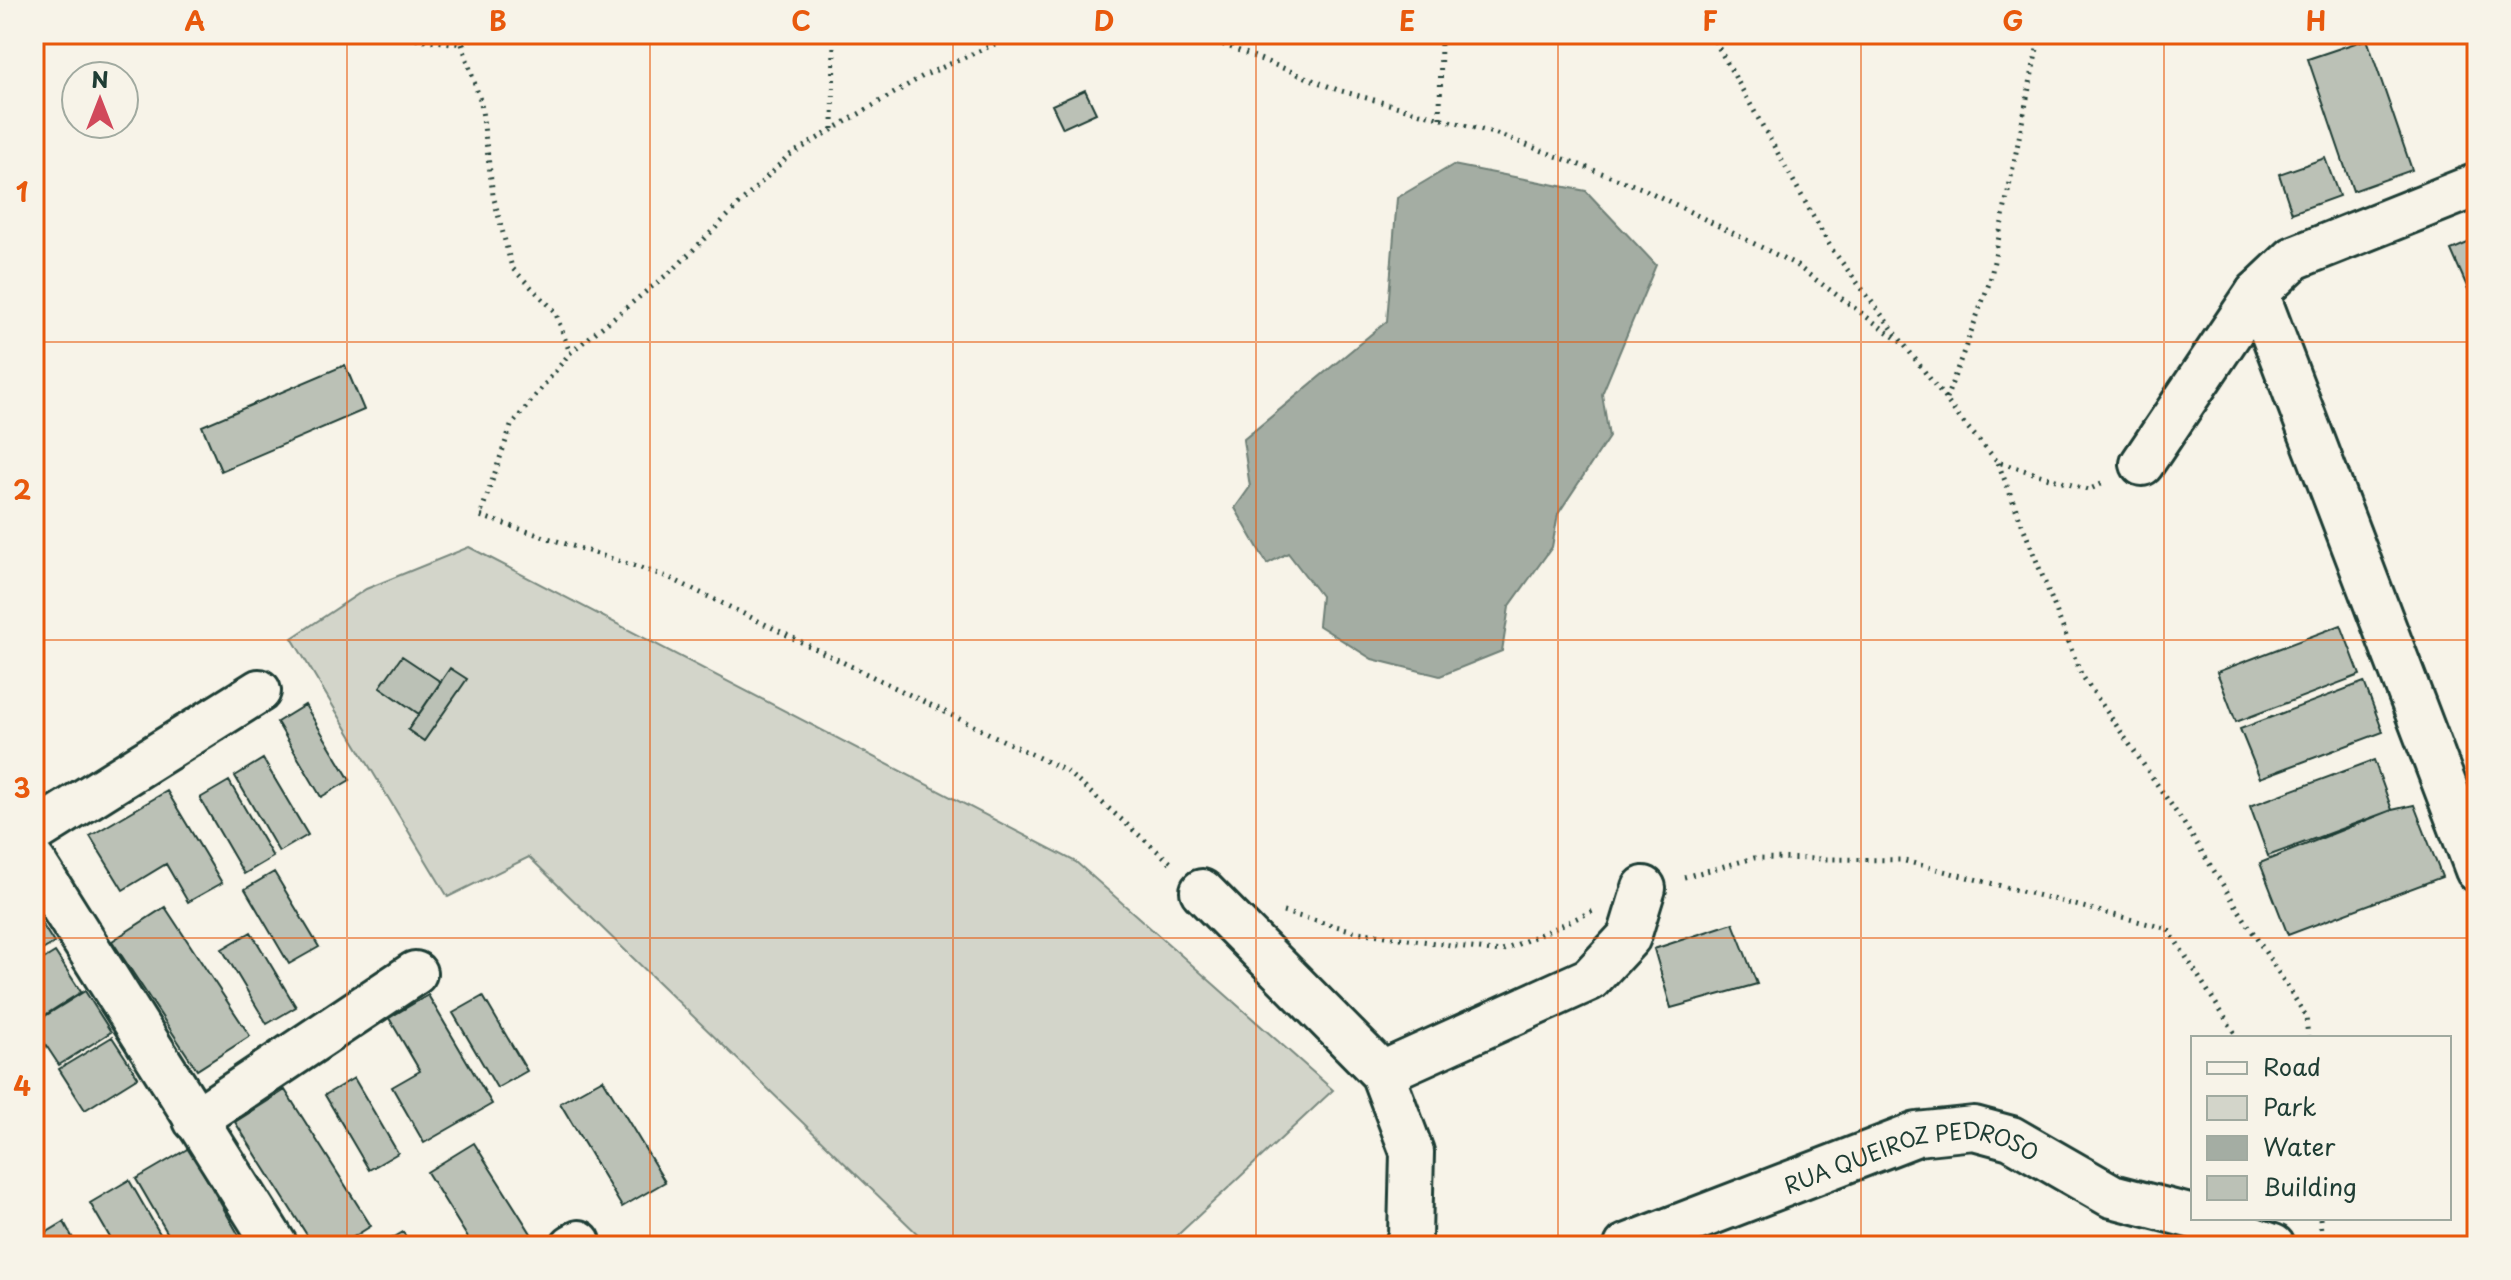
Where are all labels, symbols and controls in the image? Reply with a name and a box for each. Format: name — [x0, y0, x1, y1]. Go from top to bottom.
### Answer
text: A — [185, 1, 205, 40]
text: B — [489, 1, 507, 40]
text: C — [791, 1, 811, 40]
text: D — [1094, 1, 1114, 40]
text: E — [1399, 1, 1415, 40]
text: F — [1702, 1, 1718, 40]
text: G — [2002, 1, 2024, 40]
text: H — [2306, 1, 2326, 40]
north arrow — [60, 60, 140, 140]
text: N — [91, 62, 109, 95]
text: 1 — [16, 172, 28, 211]
text: 2 — [13, 470, 31, 509]
text: 3 — [13, 768, 31, 807]
legend — [2191, 1036, 2451, 1220]
text: Road — [2263, 1048, 2321, 1084]
text: 4 — [13, 1066, 31, 1105]
text: Park — [2263, 1088, 2317, 1124]
street label: RUA QUEIROZ PEDROSO — [1778, 1111, 2046, 1200]
text: Water — [2263, 1128, 2336, 1164]
text: Building — [2263, 1168, 2357, 1204]

